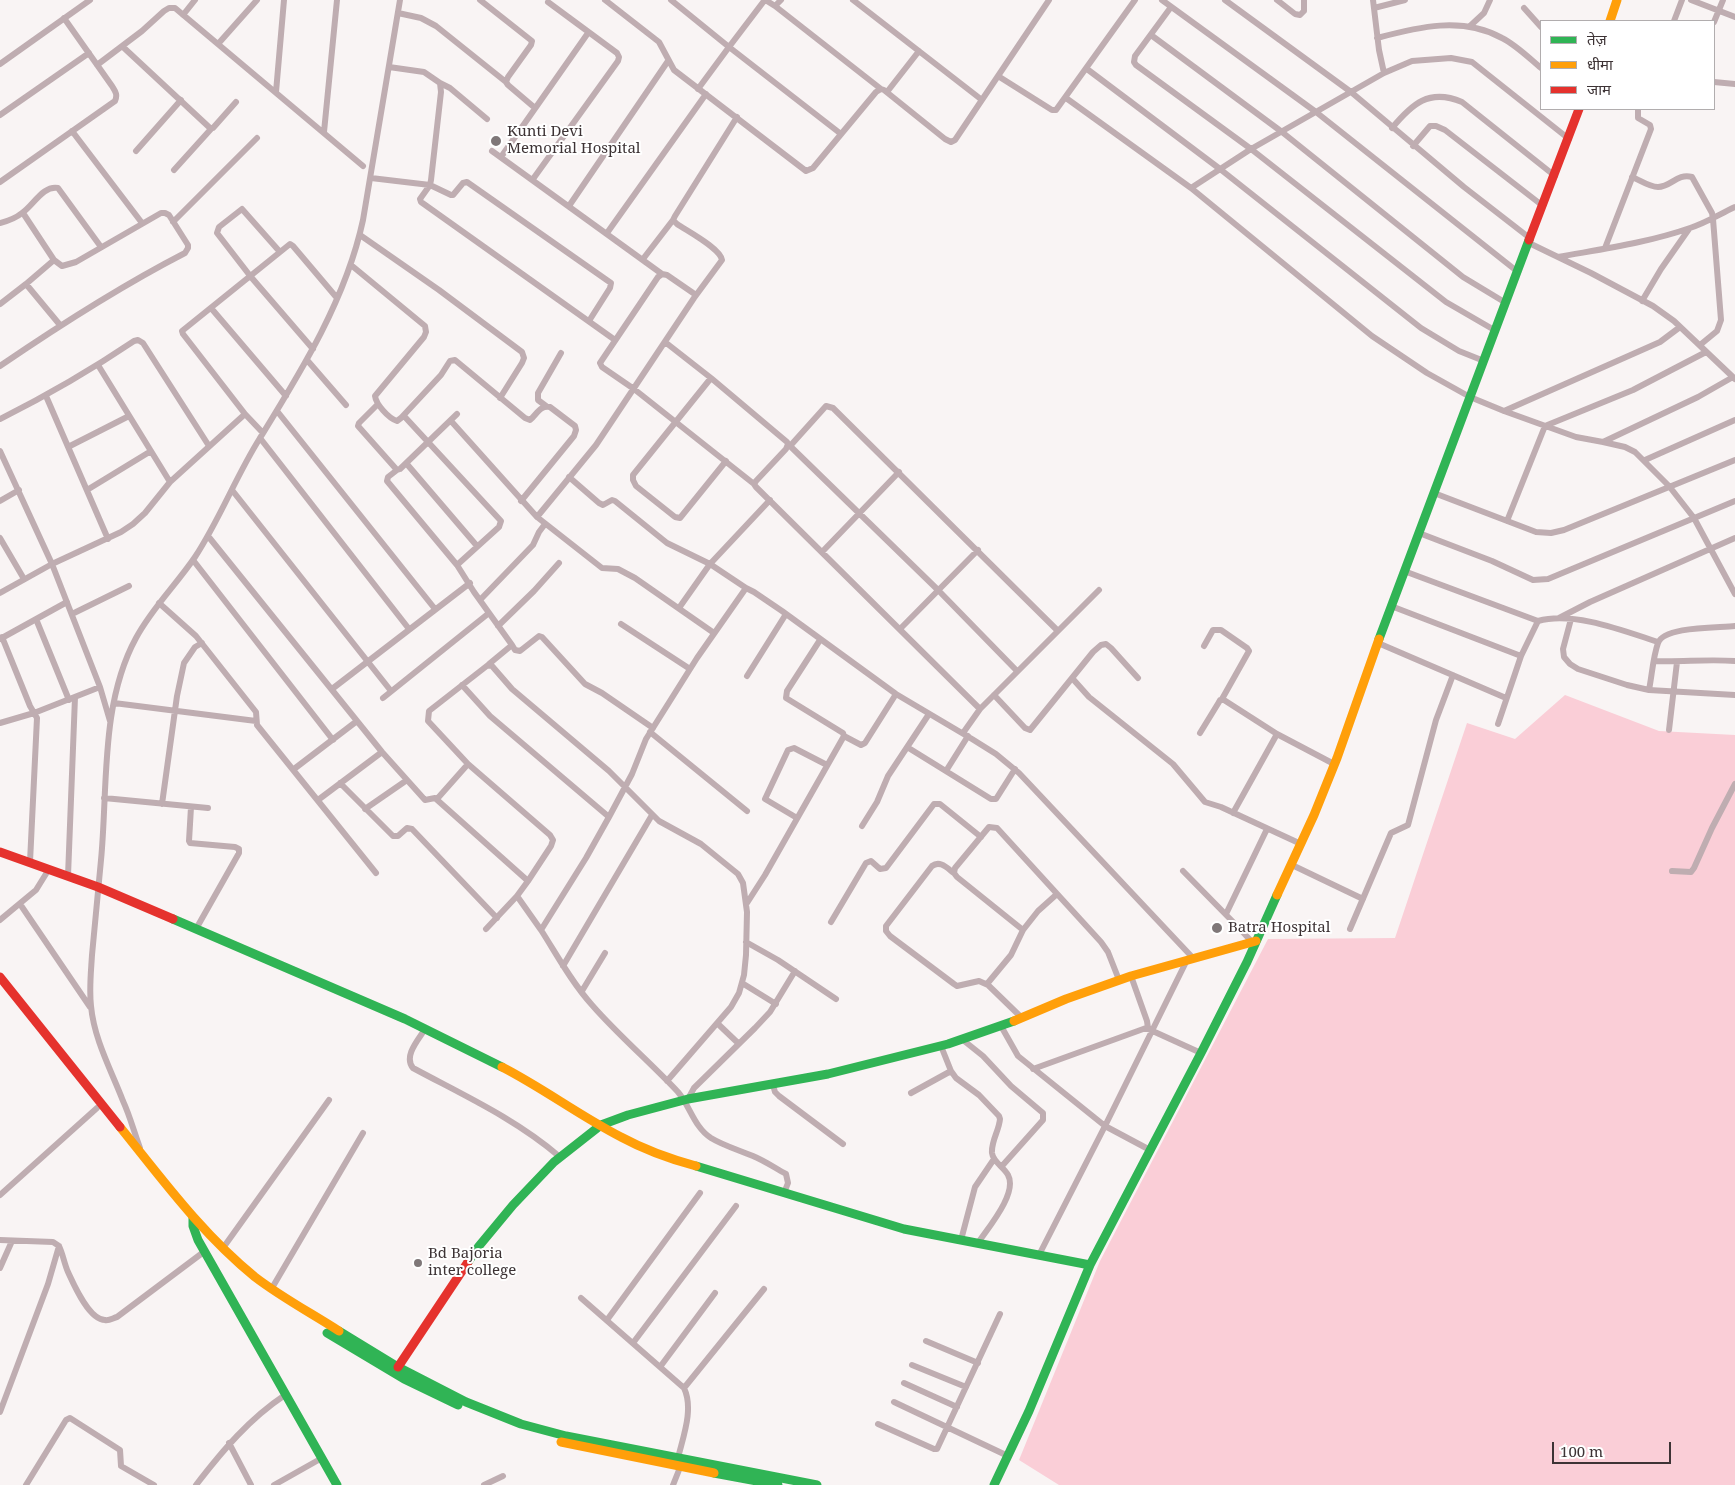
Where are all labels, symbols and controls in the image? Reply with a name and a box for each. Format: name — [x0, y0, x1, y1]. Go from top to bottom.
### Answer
legend — [1540, 20, 1715, 110]
text: तेज़ — [1587, 29, 1607, 49]
text: धीमा — [1587, 54, 1613, 74]
text: जाम — [1587, 79, 1611, 99]
place label: Kunti Devi Memorial Hospital — [507, 123, 640, 158]
marker: Kunti Devi Memorial Hospital — [489, 134, 503, 148]
place label: Batra Hospital — [1228, 919, 1330, 937]
marker: Batra Hospital — [1210, 921, 1224, 935]
place label: Bd Bajoria inter college — [428, 1245, 516, 1280]
marker: Bd Bajoria inter college — [412, 1257, 424, 1269]
scale bar — [1555, 1432, 1674, 1464]
text: 100 m — [1560, 1441, 1603, 1461]

